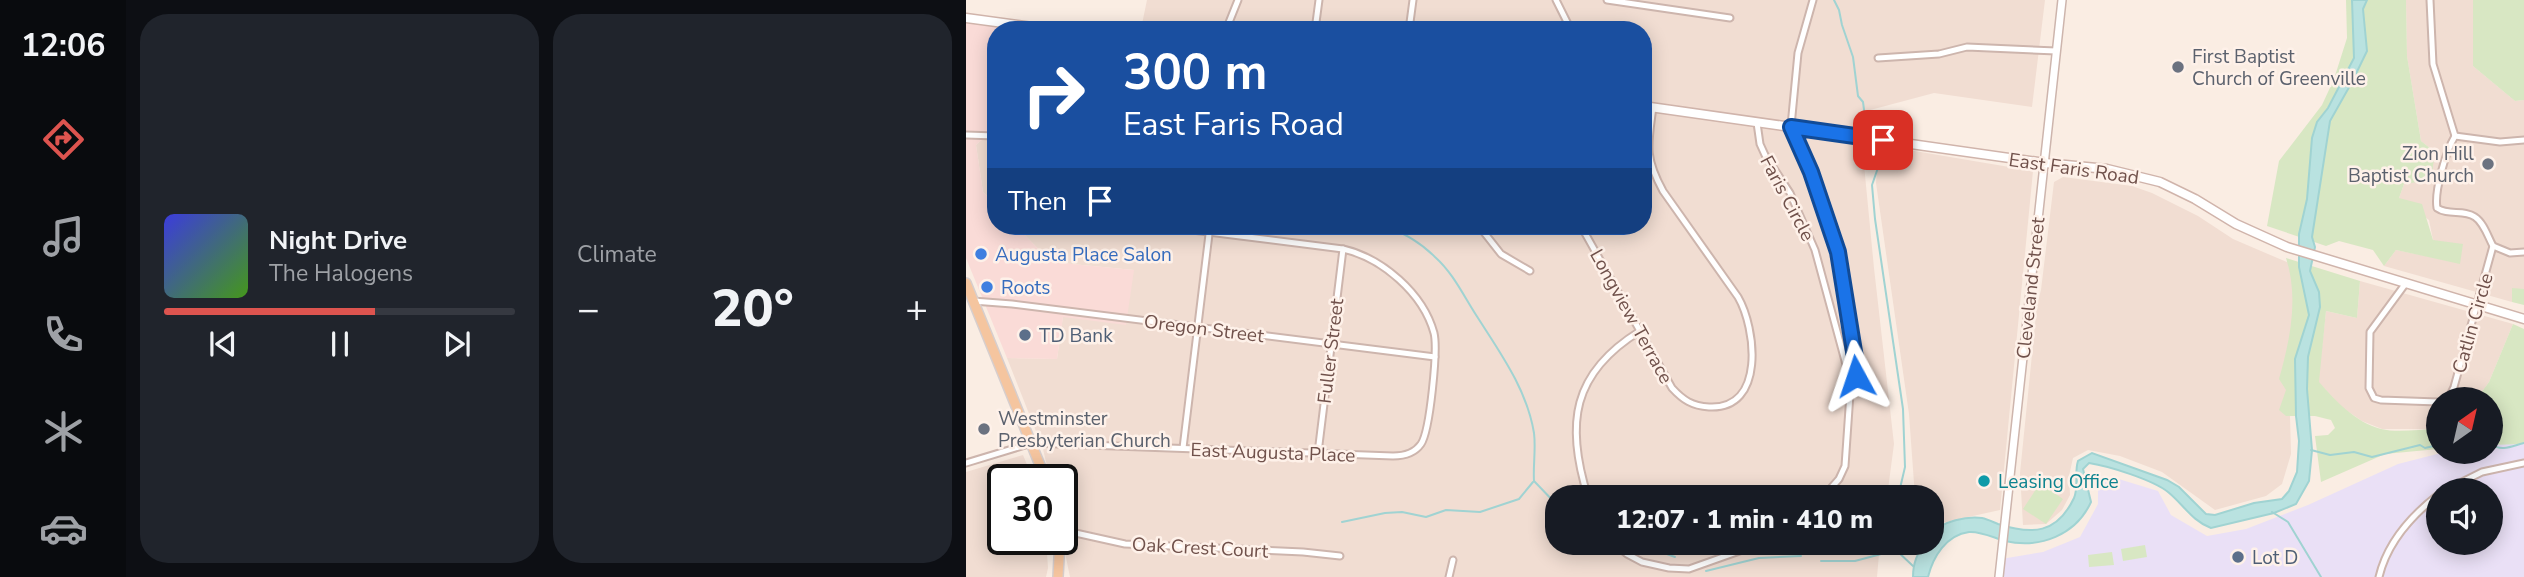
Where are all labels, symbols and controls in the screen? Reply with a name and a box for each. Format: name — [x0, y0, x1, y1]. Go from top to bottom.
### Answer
text: 12:06 — [21, 24, 105, 67]
text: 300 m — [1123, 39, 1267, 106]
place label: First Baptist Church of Greenville — [2192, 44, 2366, 92]
icon: right — [1008, 49, 1099, 140]
marker: First Baptist Church of Greenville — [2170, 59, 2186, 75]
text: East Faris Road — [1123, 103, 1344, 146]
pin — [1853, 110, 1913, 170]
icon: directions — [39, 115, 88, 164]
icon: arrive — [1864, 121, 1902, 159]
place label: Zion Hill Baptist Church — [2348, 141, 2474, 189]
street label: East Faris Road — [2007, 147, 2141, 191]
street label: Faris Circle — [1754, 151, 1821, 246]
marker: Zion Hill Baptist Church — [2480, 156, 2496, 172]
icon: arrive — [1081, 182, 1119, 220]
text: Then — [1008, 184, 1067, 219]
icon: music — [39, 212, 88, 261]
street label: Cleveland Street — [2011, 216, 2051, 360]
text: Night Drive — [269, 223, 407, 258]
text: Climate — [577, 239, 657, 270]
place label: Augusta Place Salon — [995, 242, 1172, 268]
street label: Longview Terrace — [1583, 245, 1679, 388]
marker: Augusta Place Salon — [973, 246, 989, 262]
text: The Halogens — [269, 258, 413, 289]
street label: Catlin Circle — [2446, 270, 2500, 376]
text: 20° — [711, 273, 794, 344]
place label: Roots — [1001, 275, 1050, 301]
marker: Roots — [979, 279, 995, 295]
text: − — [577, 284, 600, 335]
text: + — [905, 284, 928, 335]
street label: Fuller Street — [1312, 297, 1350, 405]
street label: Oregon Street — [1142, 309, 1266, 349]
icon: phone — [39, 310, 88, 359]
place label: TD Bank — [1039, 323, 1113, 349]
icon: previous — [204, 325, 242, 363]
icon: pause — [321, 325, 359, 363]
icon: next — [438, 325, 476, 363]
marker: TD Bank — [1017, 327, 1033, 343]
position arrow — [1819, 339, 1893, 413]
north arrow — [2426, 387, 2502, 464]
map controls — [2426, 387, 2503, 555]
place label: Westminster Presbyterian Church — [998, 406, 1171, 454]
icon: climate — [39, 407, 88, 456]
marker: Westminster Presbyterian Church — [976, 421, 992, 437]
street label: East Augusta Place — [1190, 437, 1356, 469]
speed limit sign: 30 — [987, 464, 1078, 555]
place label: Leasing Office — [1998, 469, 2119, 495]
marker: Leasing Office — [1976, 473, 1992, 489]
button: sound — [2426, 478, 2503, 555]
text: 12:07 · 1 min · 410 m — [1616, 502, 1873, 537]
icon: car — [39, 504, 88, 553]
street label: Oak Crest Court — [1131, 531, 1269, 565]
place label: Lot D — [2252, 545, 2298, 571]
marker: Lot D — [2230, 549, 2246, 565]

